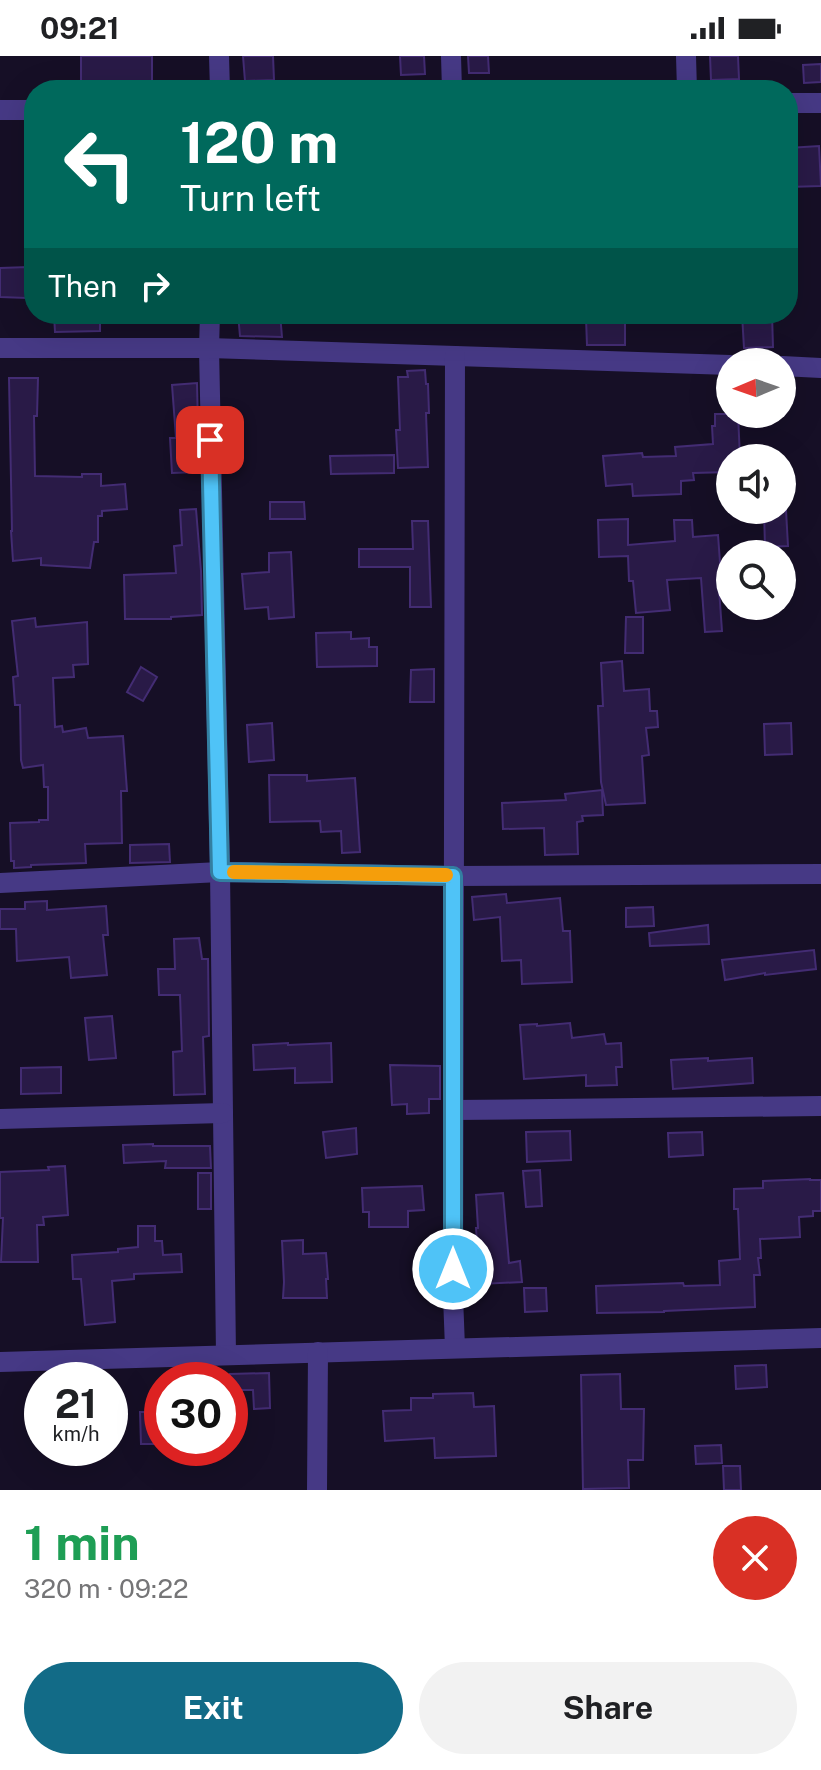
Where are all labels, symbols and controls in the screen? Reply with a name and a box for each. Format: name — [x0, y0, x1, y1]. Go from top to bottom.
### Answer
text: 09:21 — [40, 10, 120, 46]
text: 120 m — [180, 110, 338, 176]
icon: left — [48, 112, 152, 216]
text: Turn left — [180, 177, 321, 219]
icon: right — [133, 264, 177, 308]
text: Then — [48, 268, 117, 304]
north arrow — [716, 348, 796, 428]
map controls — [716, 348, 796, 620]
pin — [176, 406, 244, 474]
icon: arrive — [188, 418, 232, 462]
button: sound — [716, 444, 796, 524]
button: search — [716, 540, 796, 620]
position arrow — [411, 1227, 495, 1311]
speed limit sign: 30 — [144, 1362, 248, 1466]
text: 21 — [55, 1380, 97, 1427]
text: km/h — [52, 1422, 100, 1446]
text: 1 min — [24, 1514, 140, 1571]
button: close — [713, 1516, 797, 1600]
text: 320 m · 09:22 — [24, 1573, 188, 1604]
button: Exit — [24, 1662, 403, 1754]
button: Share — [419, 1662, 797, 1754]

